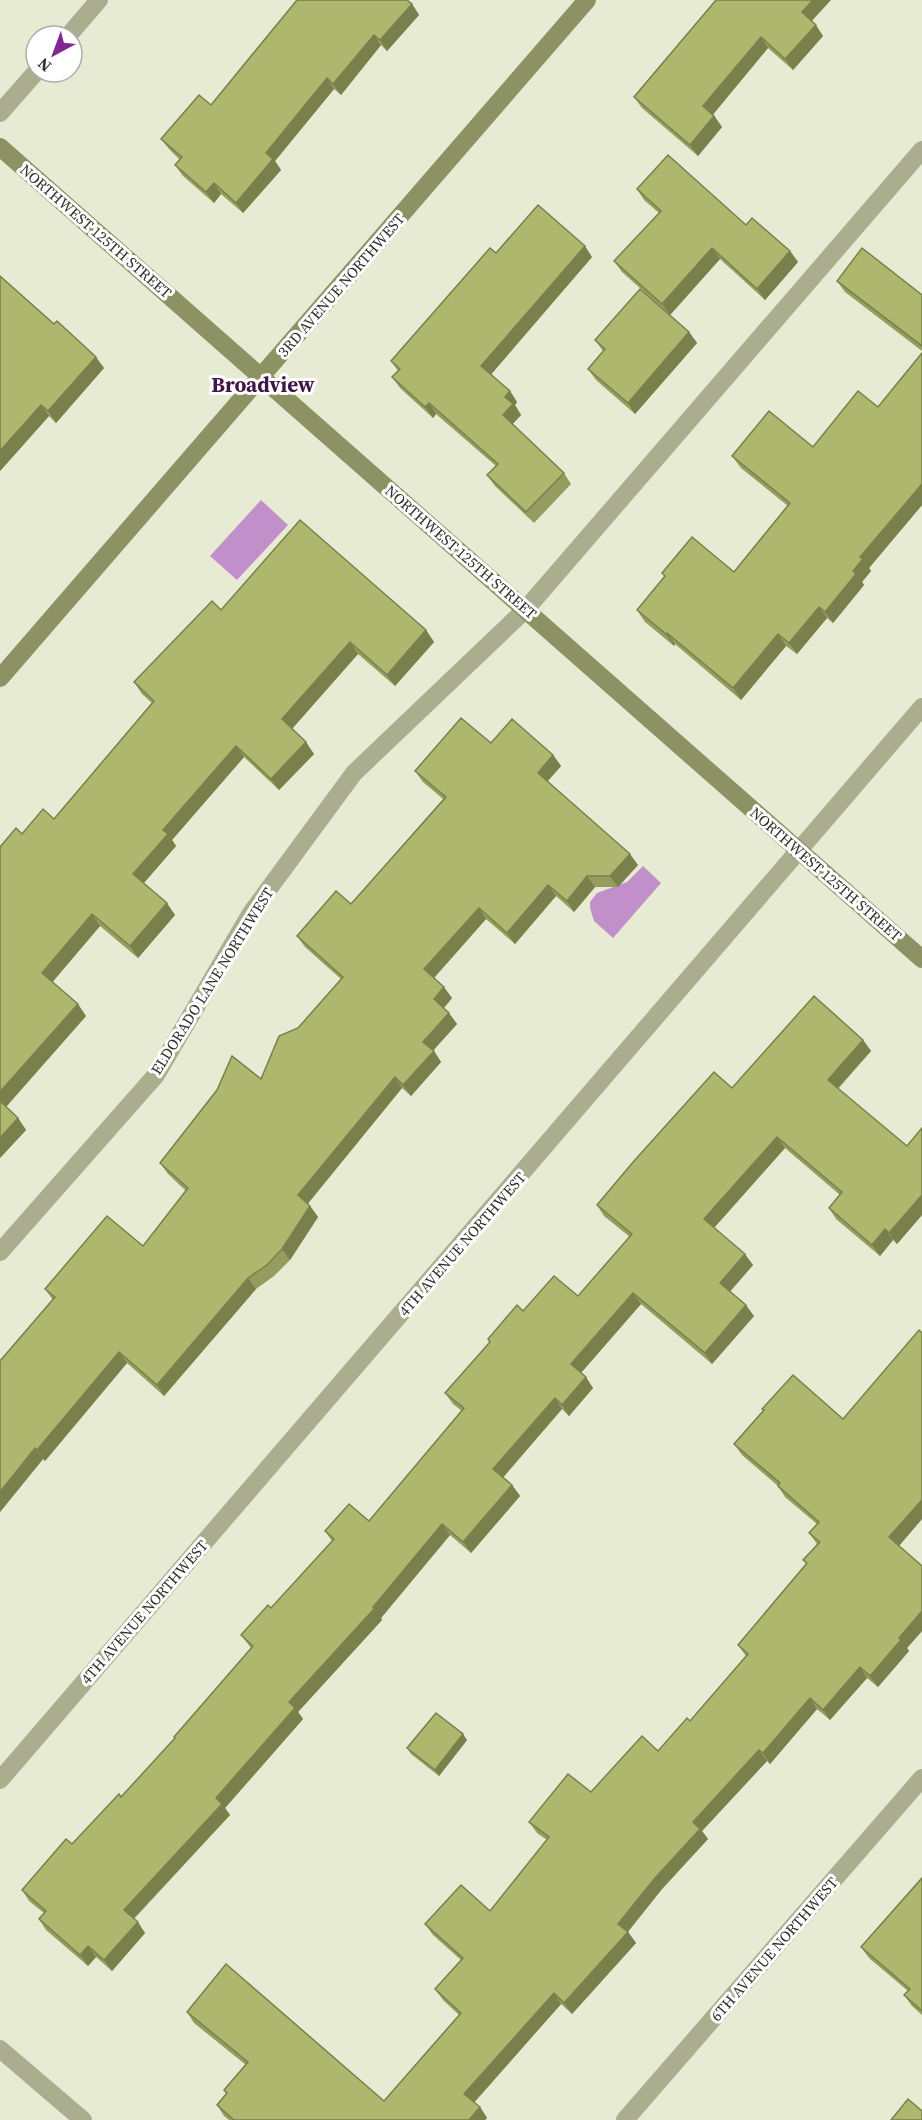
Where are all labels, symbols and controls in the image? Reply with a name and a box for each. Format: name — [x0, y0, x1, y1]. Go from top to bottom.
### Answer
north arrow — [24, 24, 84, 84]
text: N — [32, 53, 56, 77]
street label: NORTHWEST 125TH STREET — [16, 159, 176, 303]
street label: 3RD AVENUE NORTHWEST — [273, 209, 409, 361]
district label: Broadview — [211, 370, 315, 399]
street label: NORTHWEST 125TH STREET — [381, 480, 541, 624]
street label: NORTHWEST 125TH STREET — [746, 802, 906, 946]
street label: ELDORADO LANE NORTHWEST — [146, 884, 278, 1078]
street label: 4TH AVENUE NORTHWEST — [394, 1168, 530, 1320]
street label: 4TH AVENUE NORTHWEST — [76, 1536, 212, 1688]
street label: 6TH AVENUE NORTHWEST — [706, 1873, 842, 2025]

